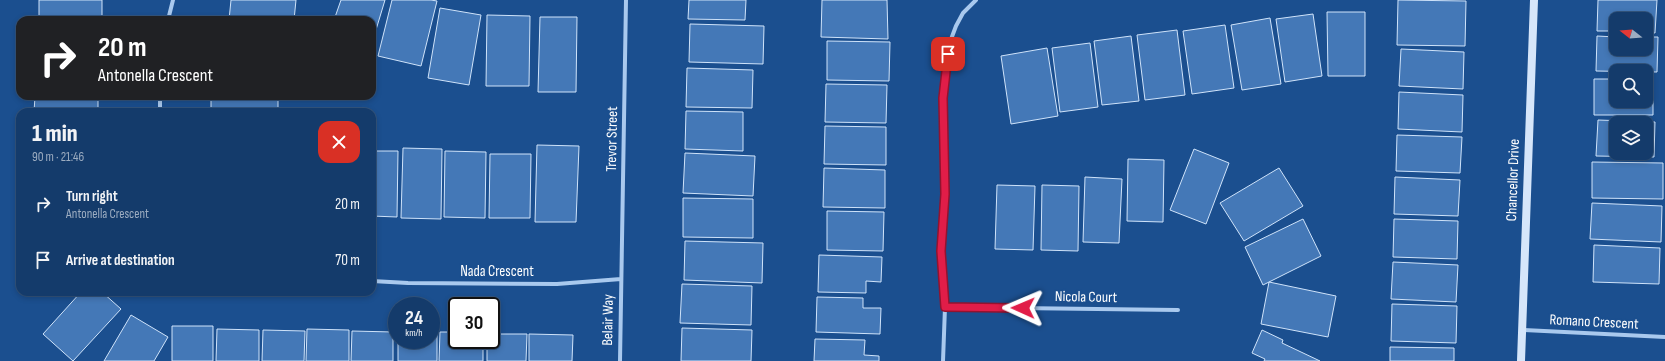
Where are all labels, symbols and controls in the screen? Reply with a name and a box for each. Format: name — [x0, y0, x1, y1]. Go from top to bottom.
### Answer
north arrow — [1609, 12, 1653, 56]
map controls — [1609, 12, 1653, 160]
text: 20 m — [98, 31, 147, 64]
icon: right — [32, 32, 84, 84]
pin — [931, 37, 965, 71]
icon: arrive — [937, 43, 959, 65]
button: search — [1609, 64, 1653, 108]
text: Antonella Crescent — [98, 65, 213, 86]
street label: Trevor Street — [602, 106, 622, 172]
button: layers — [1609, 116, 1653, 160]
text: 1 min — [32, 119, 78, 148]
button: close — [318, 121, 360, 163]
street label: Chancellor Drive — [1502, 138, 1524, 222]
text: 90 m · 21:46 — [32, 149, 84, 165]
text: Turn right — [66, 187, 118, 206]
icon: right — [32, 193, 54, 215]
text: 20 m — [335, 195, 360, 214]
text: Antonella Crescent — [66, 206, 149, 222]
icon: arrive — [32, 249, 54, 271]
text: Arrive at destination — [66, 251, 175, 270]
text: 70 m — [335, 251, 360, 270]
street label: Nada Crescent — [460, 262, 534, 281]
position arrow — [1002, 287, 1044, 329]
street label: Nicola Court — [1055, 287, 1118, 307]
street label: Belair Way — [598, 294, 618, 346]
speed limit sign: 30 — [448, 297, 500, 349]
text: 24 — [405, 306, 423, 330]
street label: Romano Crescent — [1549, 310, 1639, 334]
text: km/h — [405, 327, 423, 339]

